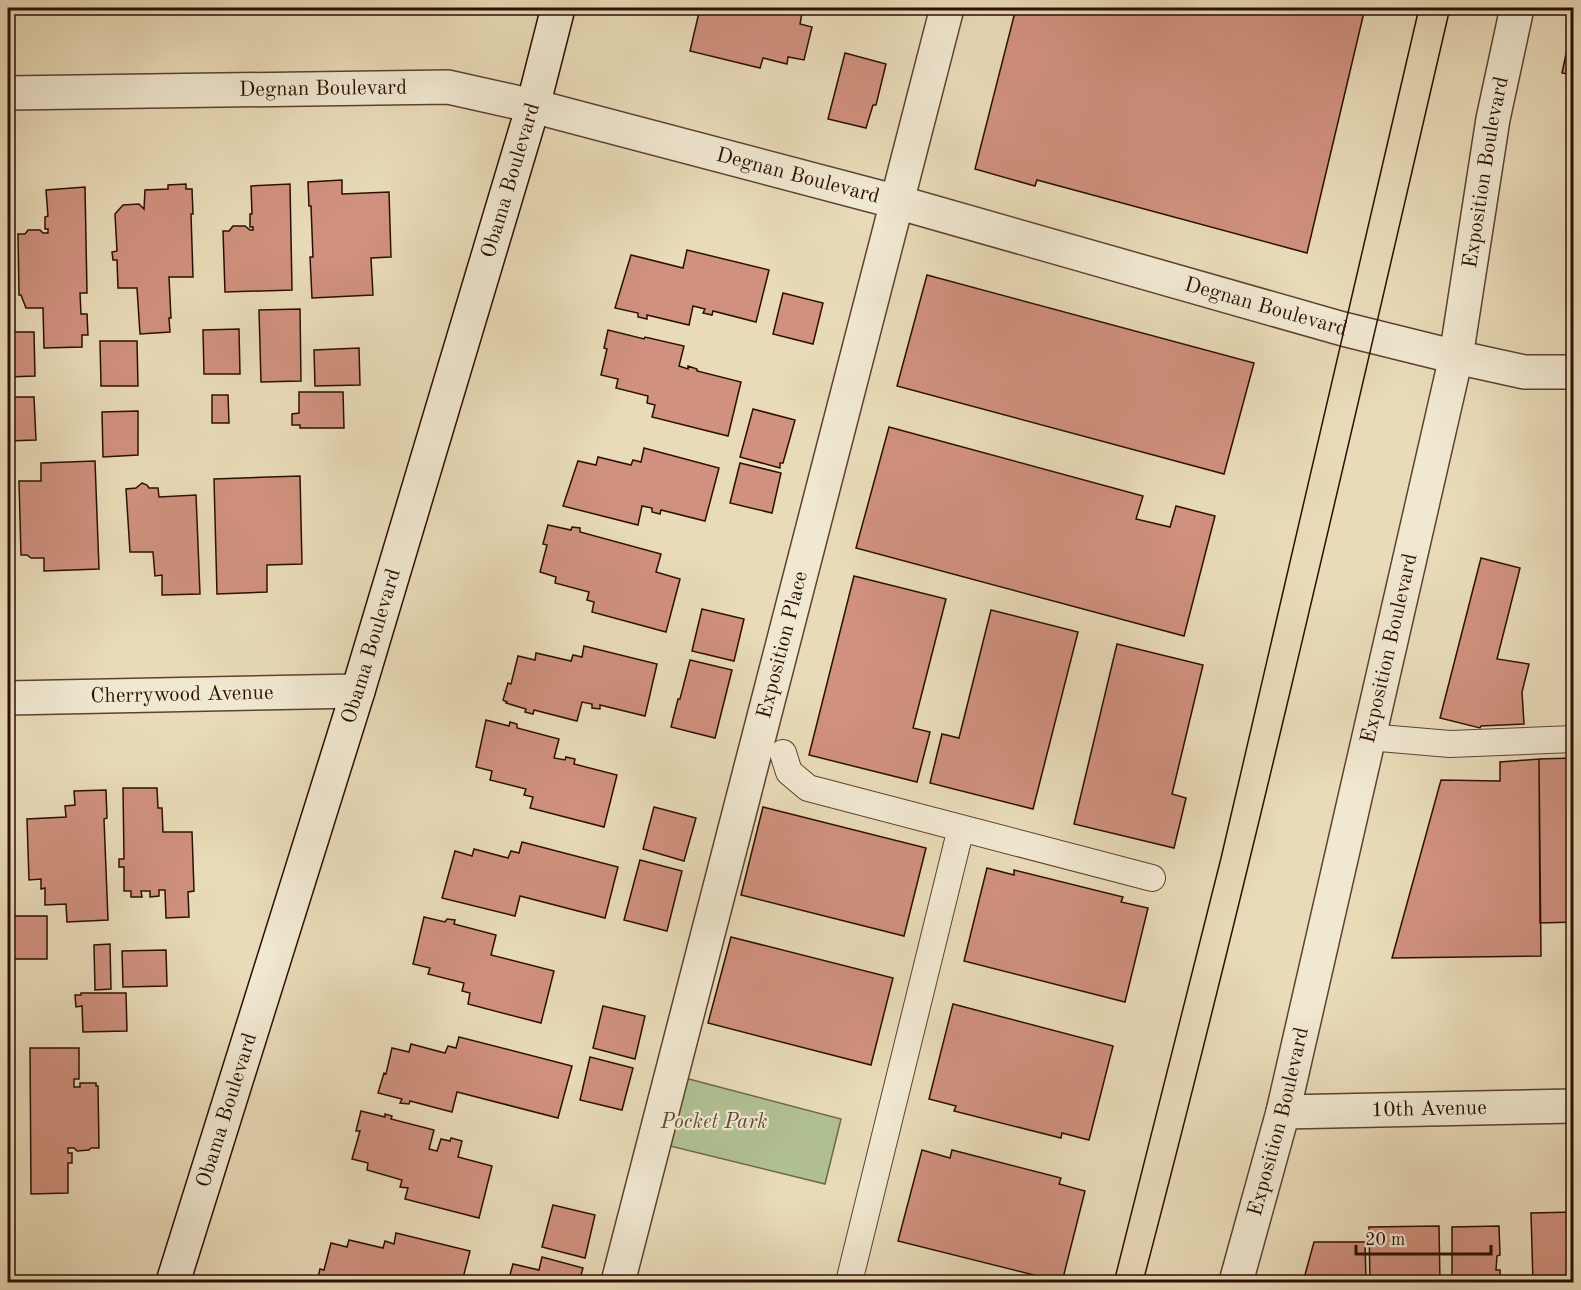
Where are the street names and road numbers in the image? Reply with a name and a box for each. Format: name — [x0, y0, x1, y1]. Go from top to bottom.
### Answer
street label: Exposition Boulevard — [1459, 74, 1512, 270]
street label: Degnan Boulevard — [239, 77, 407, 100]
street label: Obama Boulevard — [478, 101, 544, 261]
street label: Degnan Boulevard — [714, 144, 882, 207]
street label: Degnan Boulevard — [1182, 274, 1350, 340]
street label: Exposition Boulevard — [1357, 551, 1421, 745]
street label: Obama Boulevard — [338, 566, 404, 726]
street label: Exposition Place — [753, 569, 812, 721]
street label: Cherrywood Avenue — [90, 682, 274, 707]
street label: Exposition Boulevard — [1244, 1025, 1313, 1218]
street label: Obama Boulevard — [193, 1030, 261, 1190]
street label: 10th Avenue — [1371, 1097, 1487, 1121]

